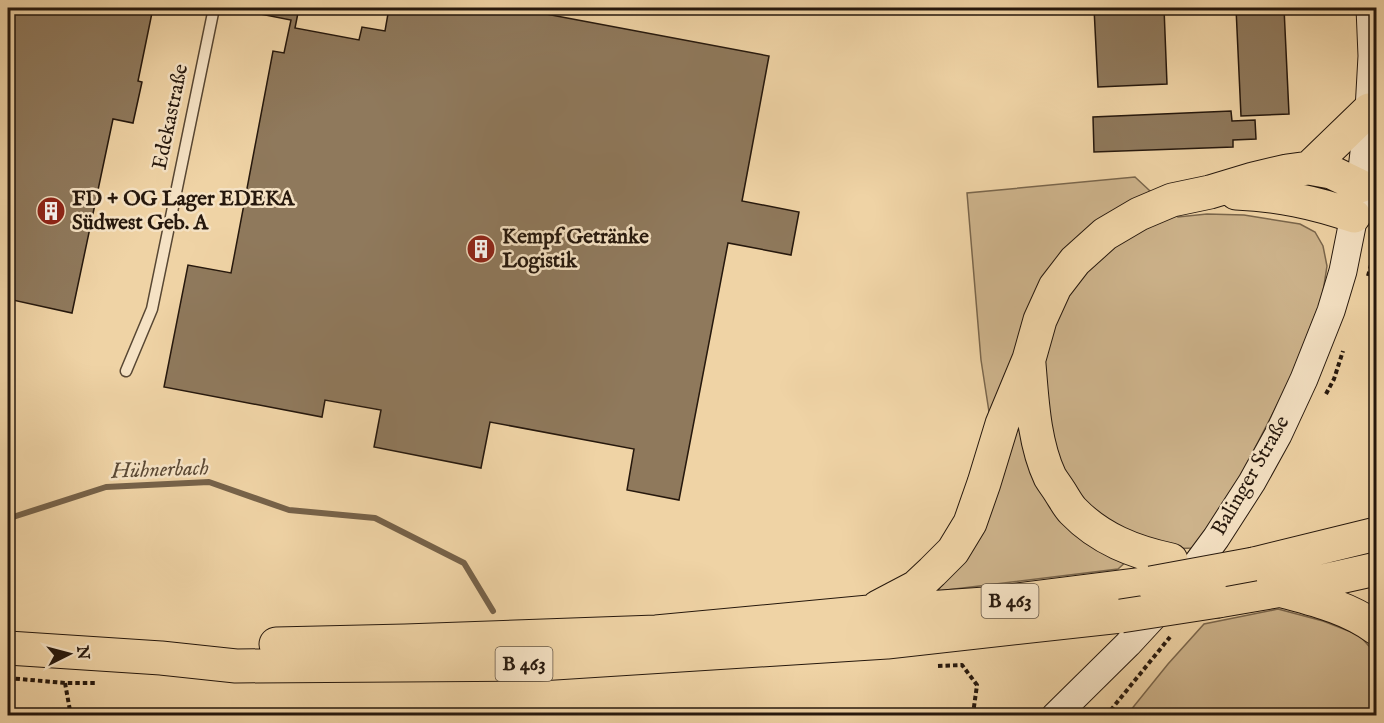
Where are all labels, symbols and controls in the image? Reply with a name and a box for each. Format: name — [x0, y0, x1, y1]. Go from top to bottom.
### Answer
street label: Edekastraße — [147, 61, 195, 172]
place label: FD + OG Lager EDEKA Südwest Geb. A — [72, 186, 296, 237]
building icon: FD + OG Lager EDEKA Südwest Geb. A — [35, 195, 67, 227]
place label: Kempf Getränke Logistik — [502, 224, 649, 275]
building icon: Kempf Getränke Logistik — [465, 233, 497, 265]
street label: Balinger Straße — [1206, 411, 1296, 541]
water label: Hühnerbach — [110, 454, 209, 486]
road number: B 463 — [982, 584, 1038, 618]
north arrow — [39, 624, 99, 684]
text: N — [71, 644, 93, 661]
road number: B 463 — [496, 647, 552, 681]

